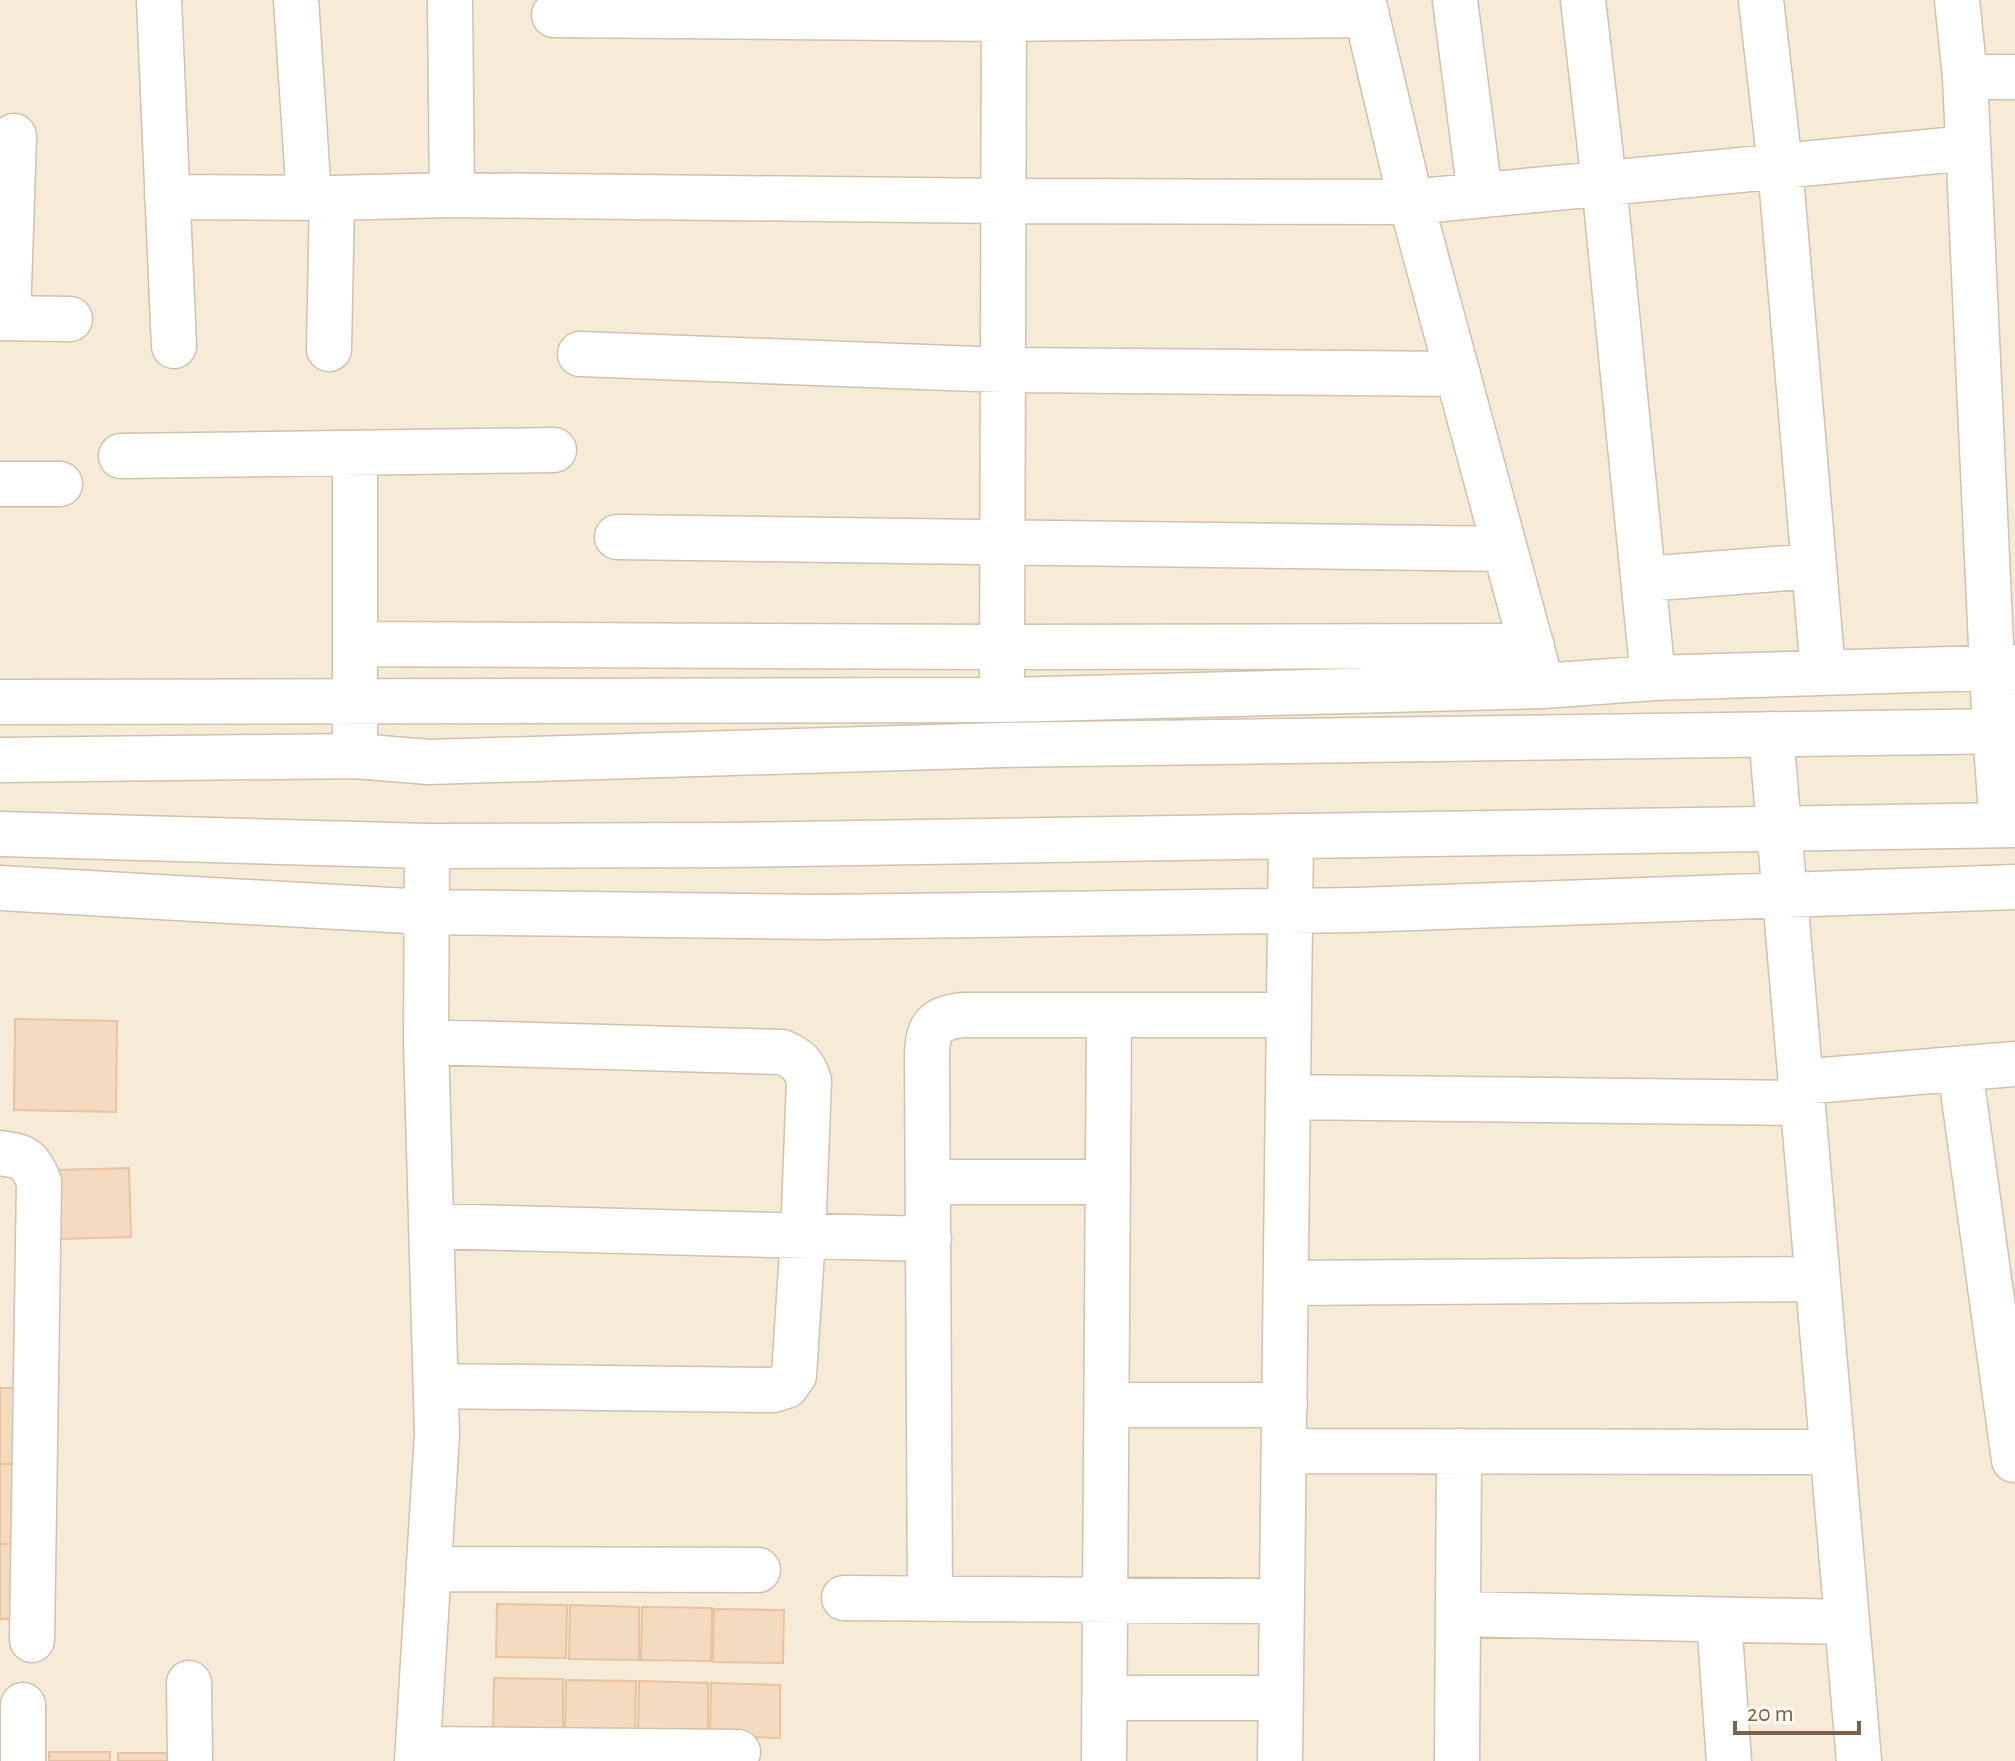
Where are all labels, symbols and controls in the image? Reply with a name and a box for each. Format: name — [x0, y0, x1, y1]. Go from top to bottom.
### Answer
scale bar — [1735, 1685, 1859, 1735]
text: 20 m — [1747, 1702, 1794, 1726]

